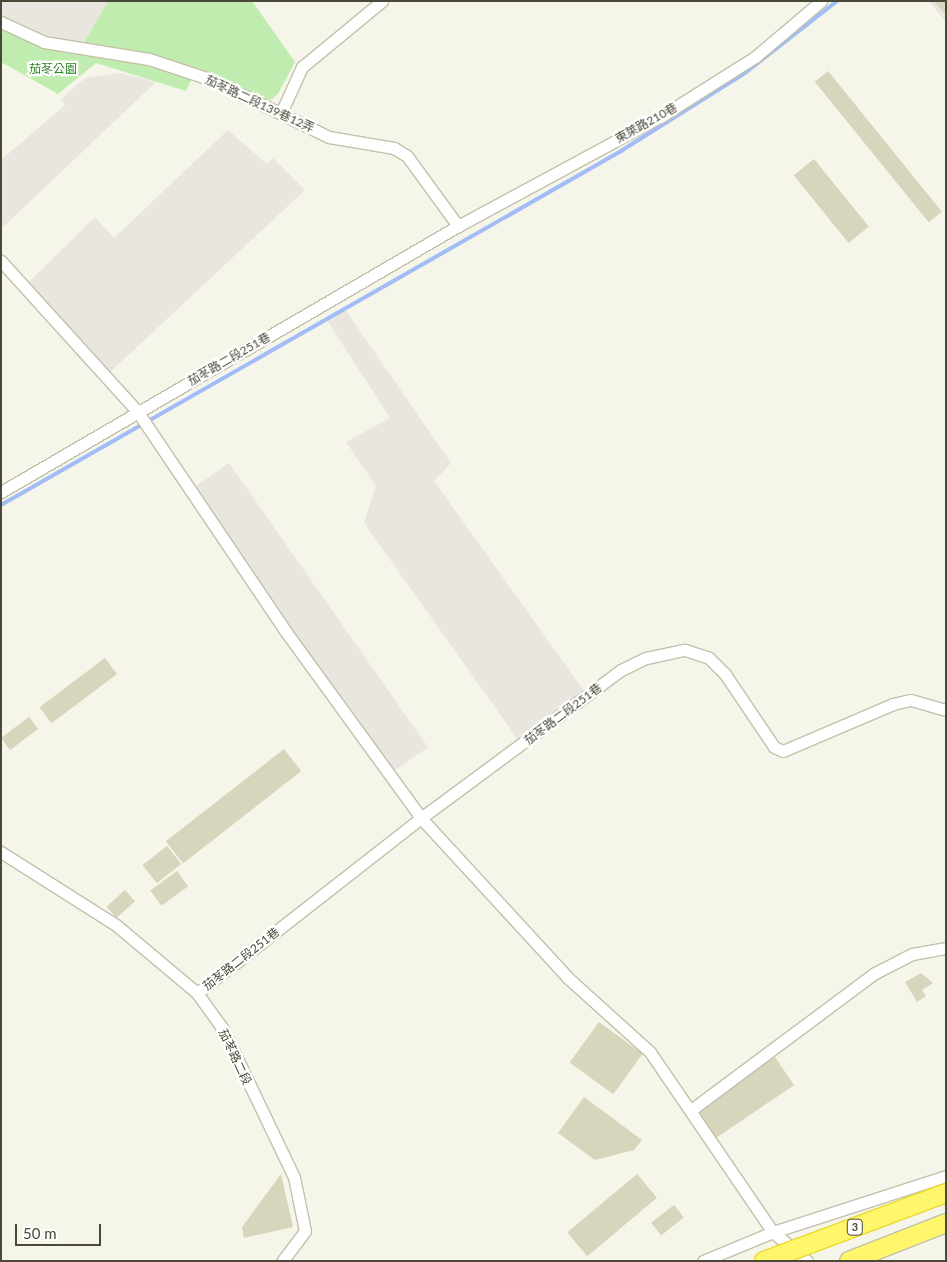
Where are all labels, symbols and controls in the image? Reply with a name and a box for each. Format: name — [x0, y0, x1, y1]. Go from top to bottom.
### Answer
park label: 茄苳公園 — [29, 62, 77, 76]
street label: 茄苳路二段139巷12弄 — [203, 72, 317, 136]
street label: 東萊路210巷 — [612, 100, 680, 146]
street label: 茄苳路二段251巷 — [185, 330, 273, 388]
street label: 茄苳路二段251巷 — [522, 680, 604, 748]
street label: 茄苳路二段251巷 — [200, 925, 282, 993]
street label: 茄苳路二段 — [216, 1027, 254, 1087]
scale bar — [18, 1214, 104, 1246]
road number: 3 — [846, 1218, 864, 1236]
text: 50 m — [23, 1224, 57, 1242]

